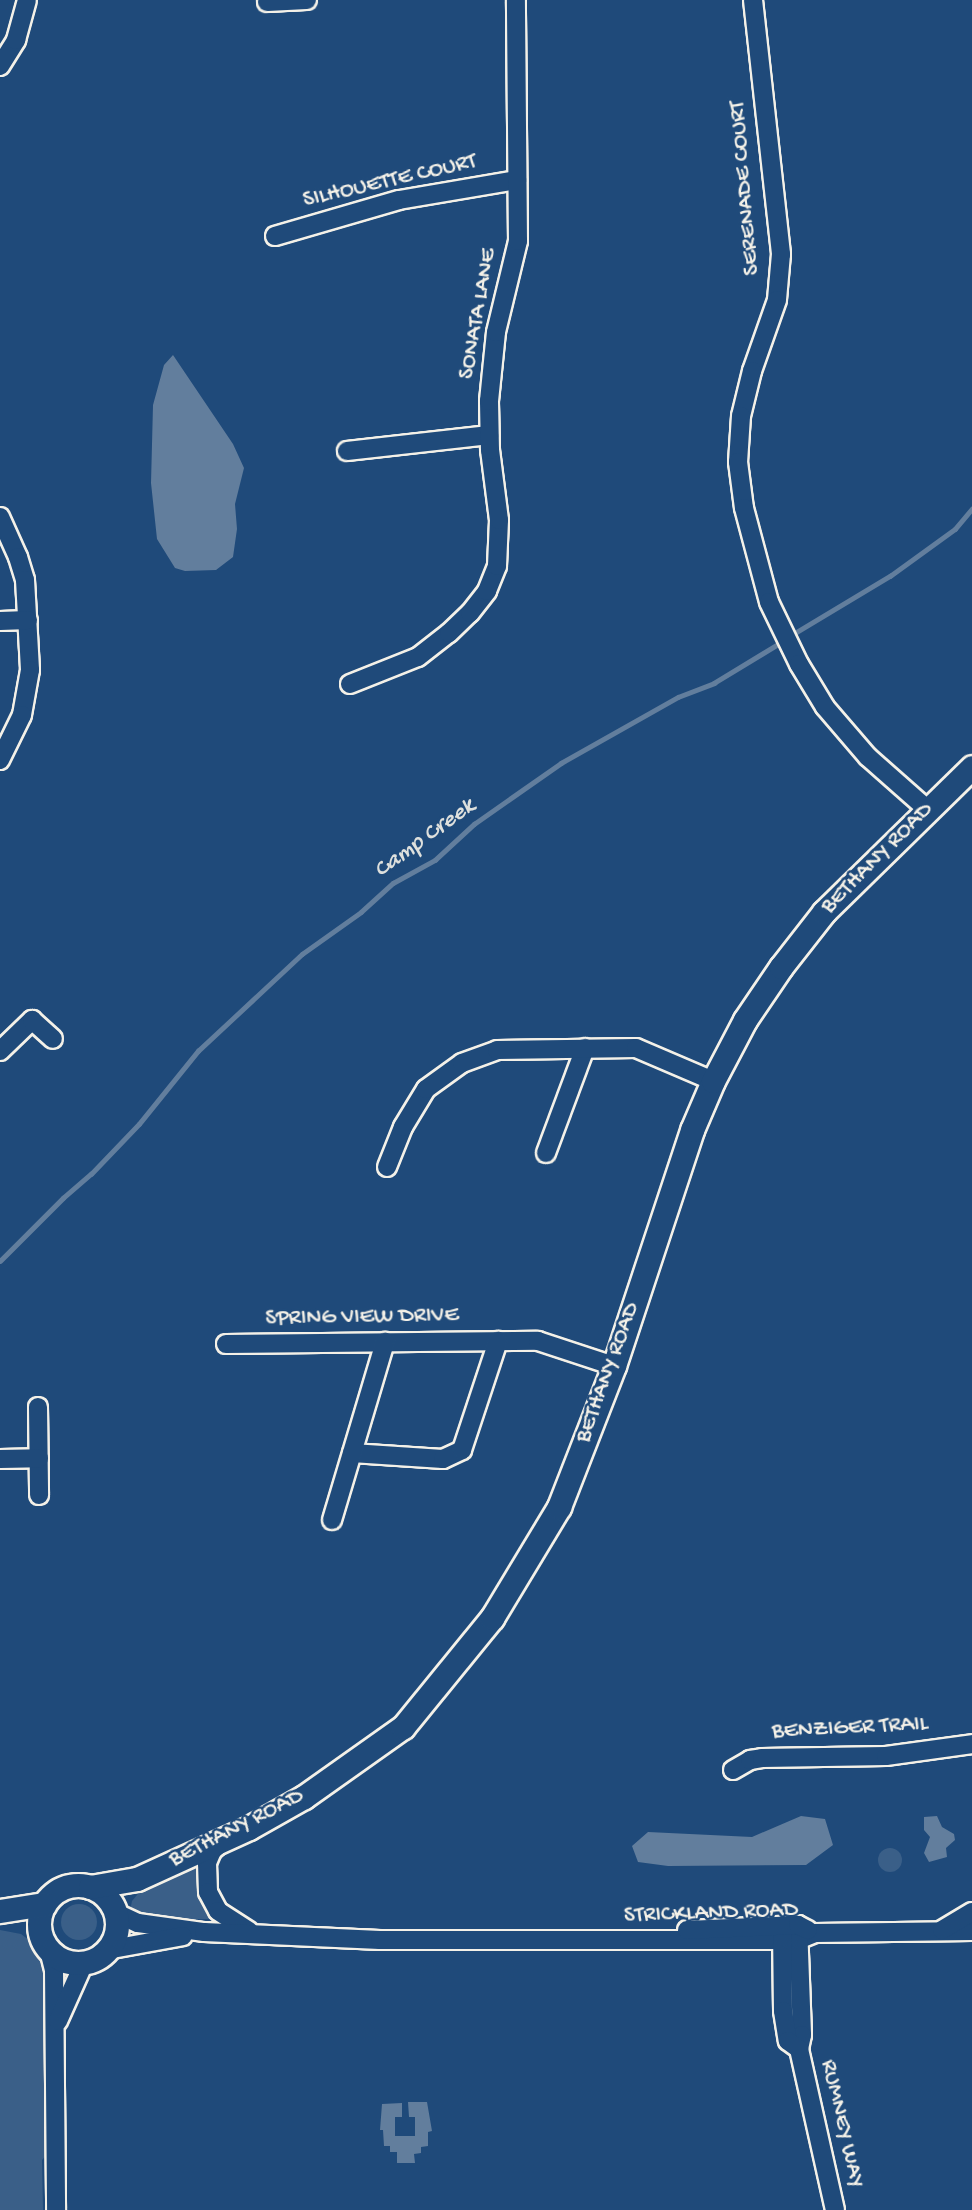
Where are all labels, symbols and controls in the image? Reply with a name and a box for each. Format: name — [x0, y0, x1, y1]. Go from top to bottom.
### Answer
street label: SERENADE COURT — [725, 100, 767, 276]
street label: SILHOUETTE COURT — [301, 149, 479, 215]
street label: SONATA LANE — [454, 246, 504, 382]
water label: Camp Creek — [369, 793, 481, 885]
street label: BETHANY ROAD — [816, 797, 940, 921]
street label: BETHANY ROAD — [571, 1299, 647, 1447]
street label: SPRING VIEW DRIVE — [265, 1303, 459, 1333]
street label: BENZIGER TRAIL — [771, 1711, 929, 1747]
street label: BETHANY ROAD — [165, 1783, 309, 1875]
street label: STRICKLAND ROAD — [624, 1897, 798, 1931]
street label: RUMNEY WAY — [813, 2057, 869, 2191]

